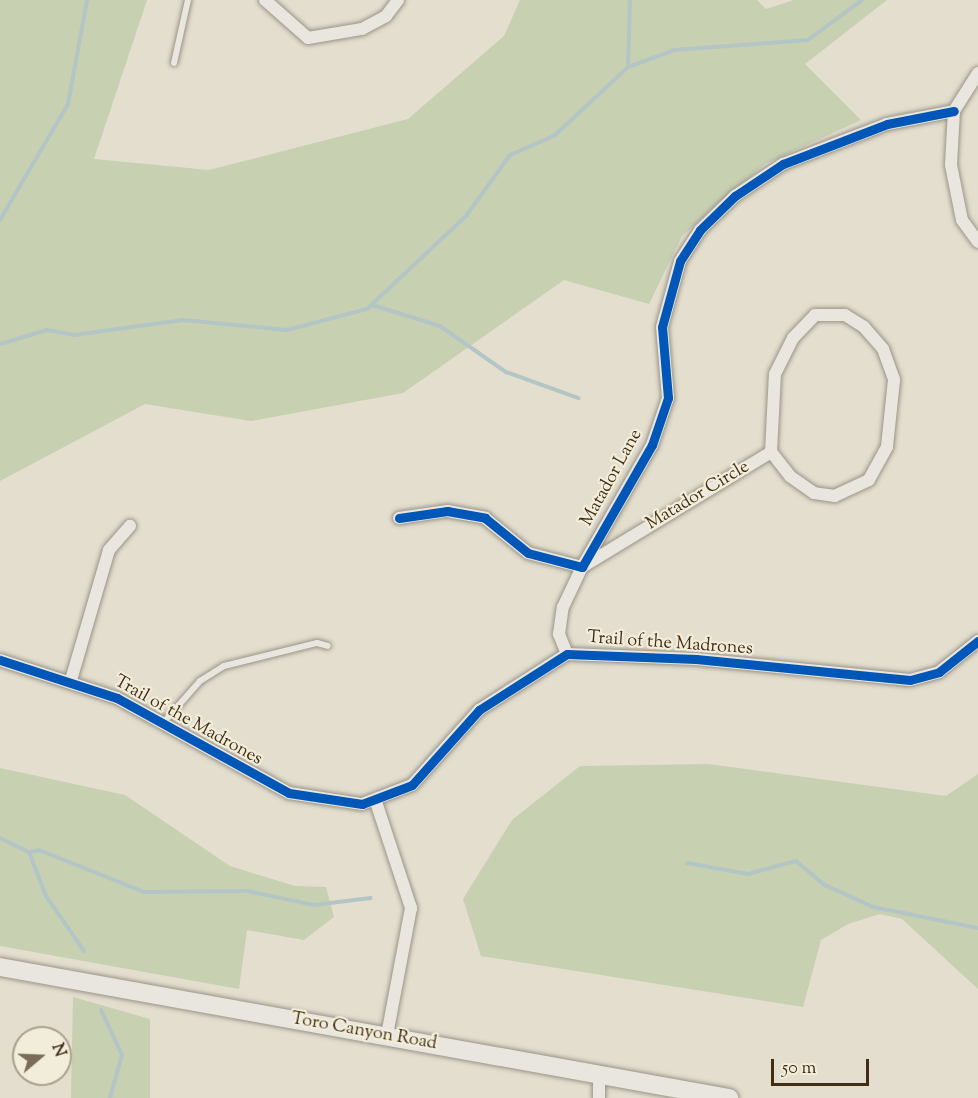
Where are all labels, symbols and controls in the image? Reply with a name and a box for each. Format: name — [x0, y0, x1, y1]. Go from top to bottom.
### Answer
street label: Matador Lane — [577, 426, 647, 530]
street label: Matador Circle — [642, 457, 754, 535]
street label: Trail of the Madrones — [587, 627, 753, 661]
street label: Trail of the Madrones — [110, 671, 266, 771]
street label: Toro Canyon Road — [290, 1009, 438, 1055]
north arrow — [12, 1026, 72, 1086]
text: N — [45, 1041, 71, 1060]
scale bar — [774, 1047, 872, 1085]
text: 50 m — [782, 1056, 816, 1082]

